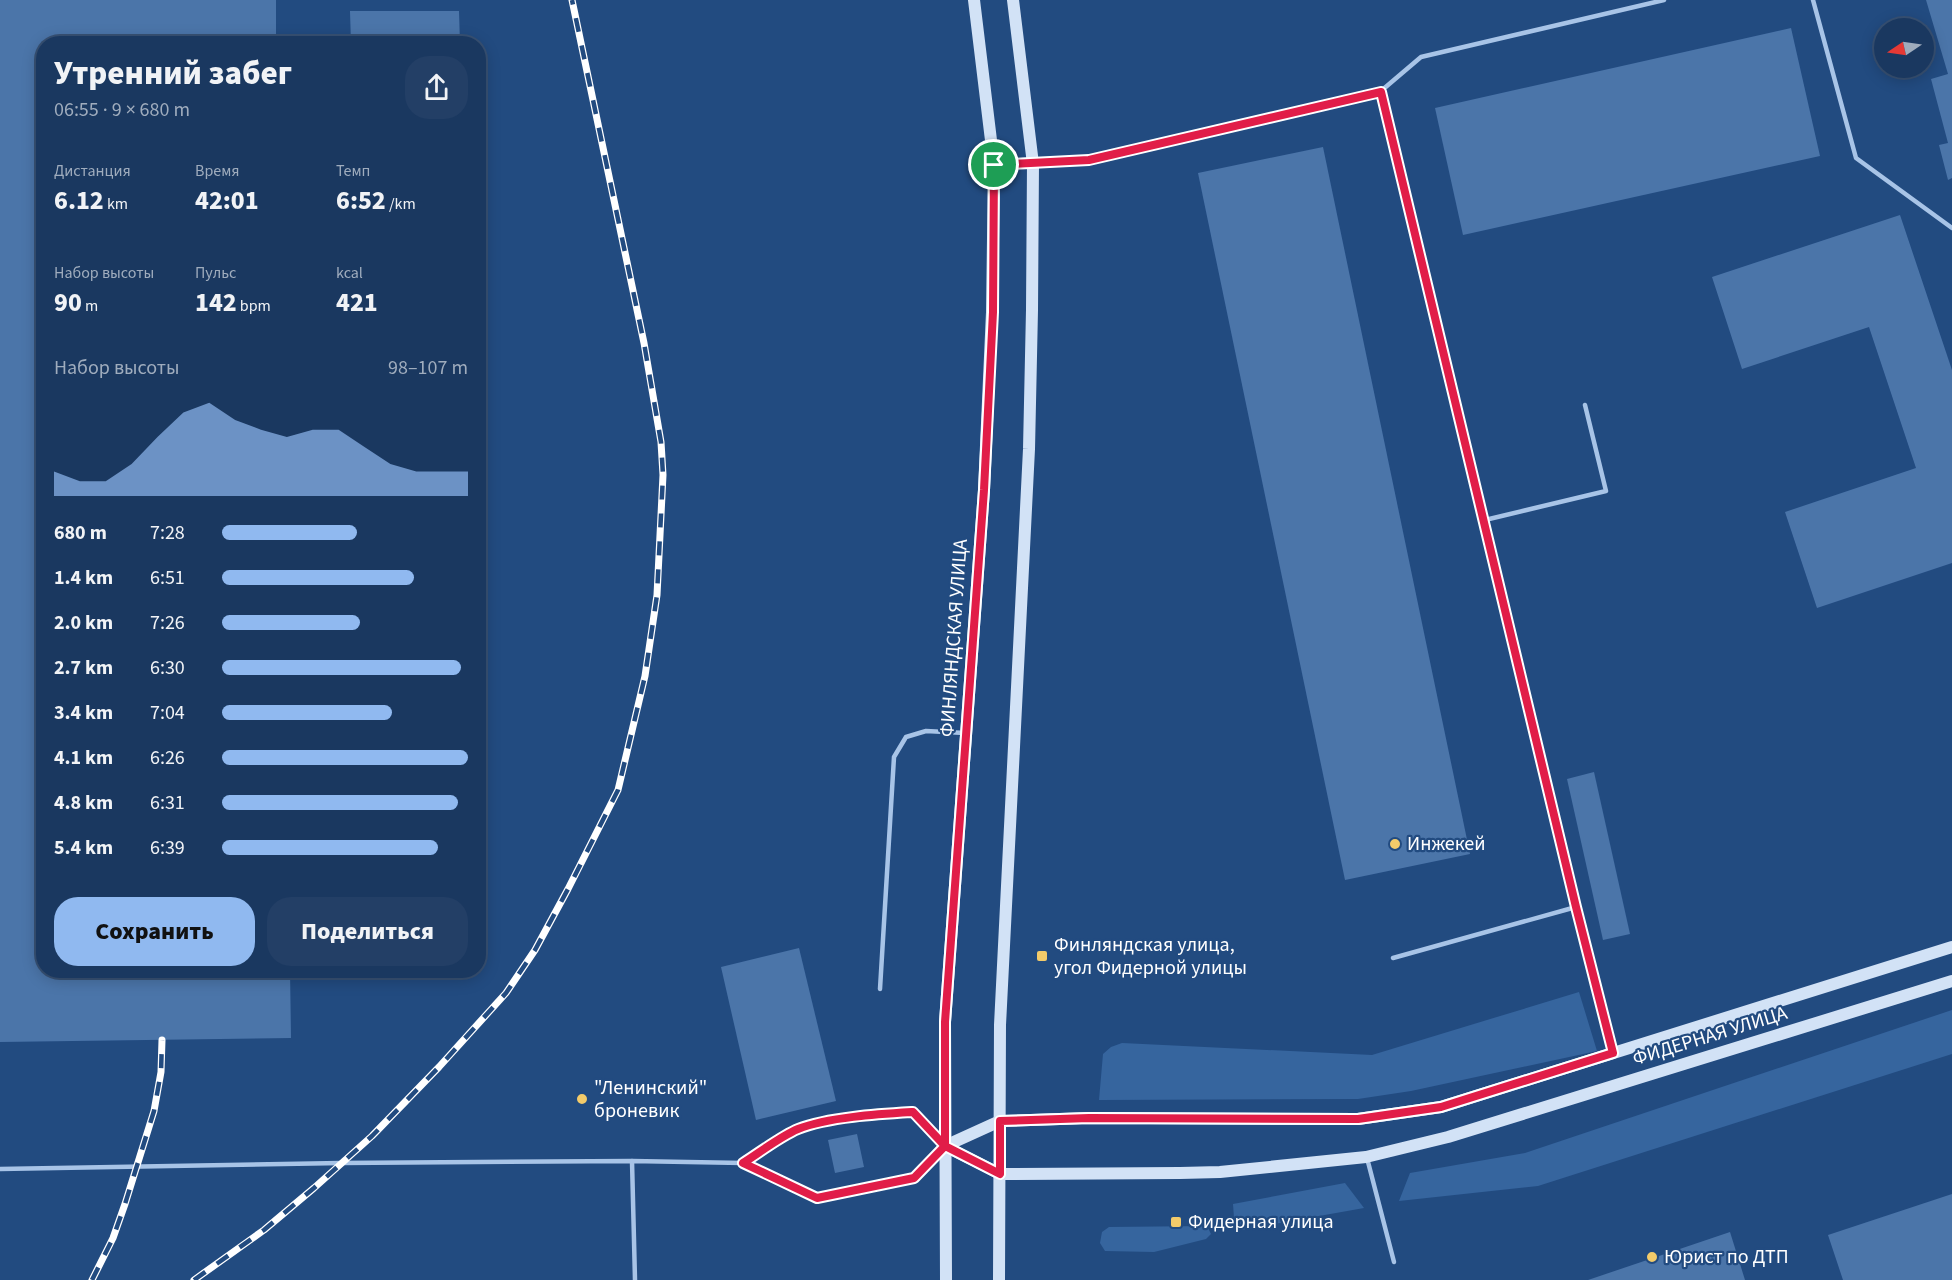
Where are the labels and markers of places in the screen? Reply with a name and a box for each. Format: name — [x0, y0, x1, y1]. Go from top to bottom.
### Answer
pin — [968, 139, 1019, 190]
place label: Инжекей — [1407, 830, 1486, 858]
marker: Инжекей — [1388, 837, 1402, 851]
place label: Финляндская улица, угол Фидерной улицы — [1054, 931, 1247, 982]
marker: Финляндская улица, угол Фидерной улицы — [1035, 949, 1049, 963]
place label: "Ленинский" броневик — [594, 1074, 707, 1125]
marker: "Ленинский" броневик — [575, 1092, 589, 1106]
place label: Фидерная улица — [1188, 1208, 1334, 1236]
marker: Фидерная улица — [1169, 1215, 1183, 1229]
place label: Юрист по ДТП — [1664, 1243, 1789, 1271]
marker: Юрист по ДТП — [1645, 1250, 1659, 1264]

